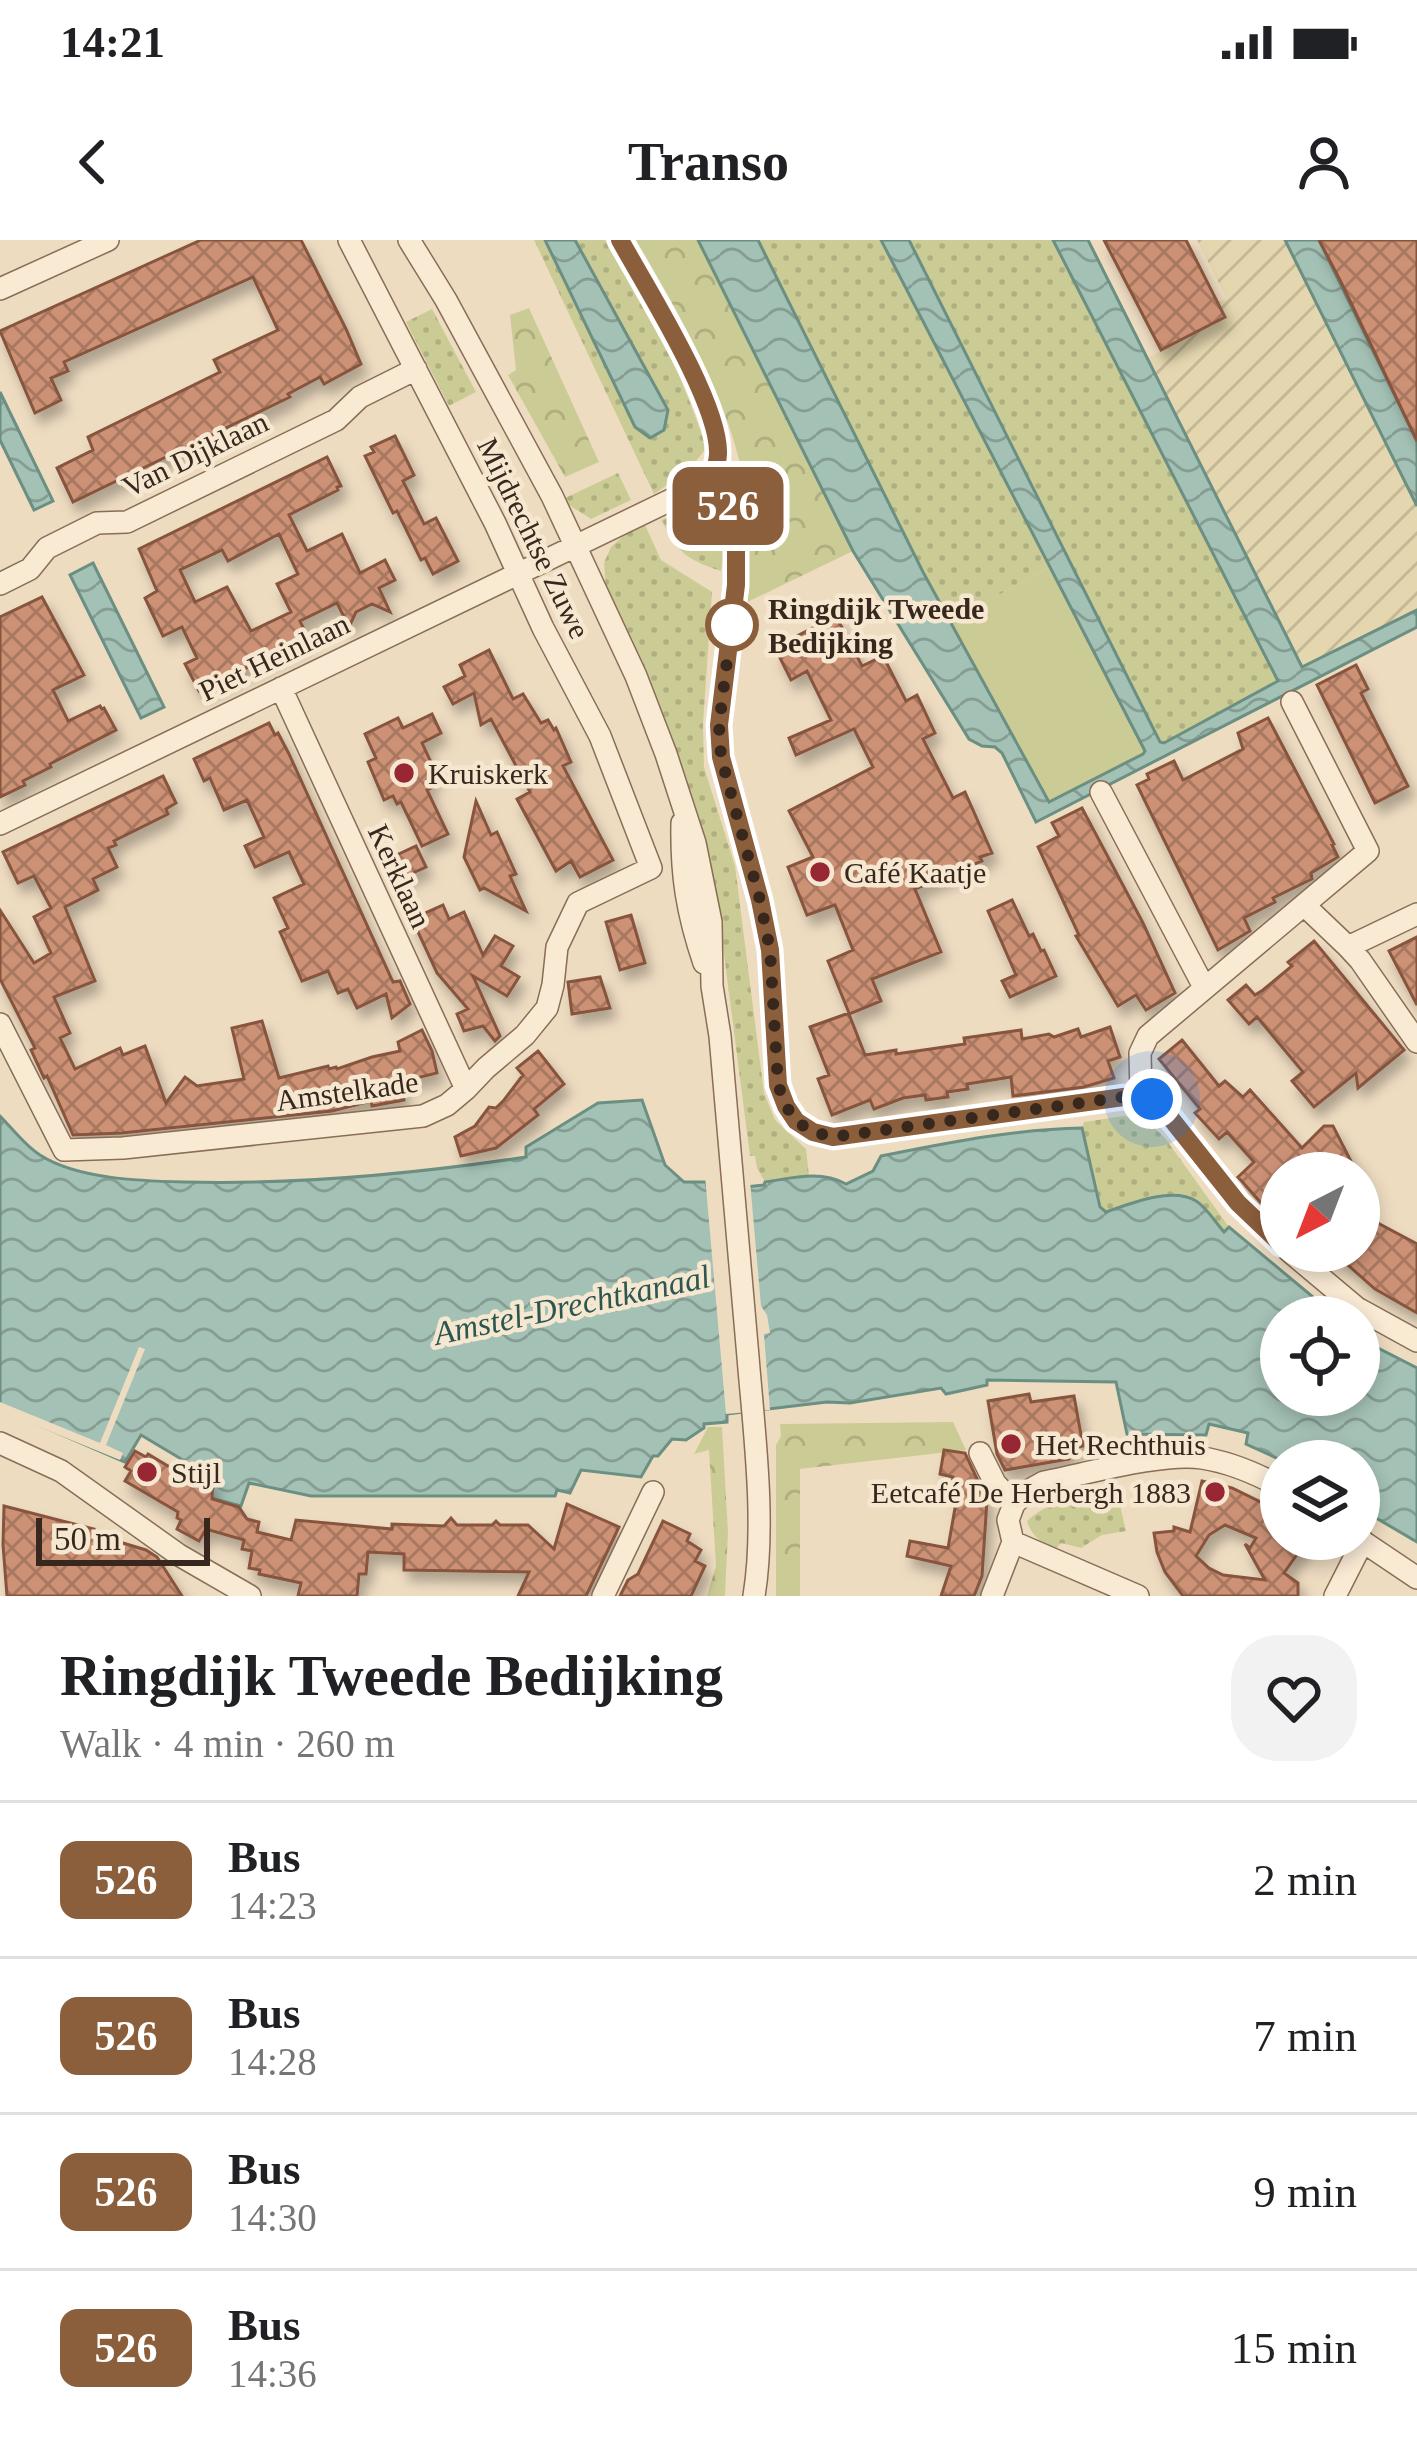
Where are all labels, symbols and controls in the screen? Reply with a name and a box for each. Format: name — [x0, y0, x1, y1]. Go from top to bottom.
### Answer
text: 14:21 — [60, 17, 165, 67]
icon: back — [60, 129, 126, 195]
icon: person — [1291, 129, 1357, 195]
text: Transo — [628, 132, 789, 192]
street label: Van Dijklaan — [117, 405, 273, 503]
street label: Mijdrechtse Zuwe — [471, 432, 597, 644]
line badge: 526 — [659, 467, 797, 545]
text: 526 — [697, 483, 760, 529]
place label: Ringdijk Tweede Bedijking — [768, 592, 984, 659]
marker: Ringdijk Tweede Bedijking — [707, 600, 757, 650]
street label: Piet Heinlaan — [194, 607, 354, 707]
place label: Kruiskerk — [428, 757, 548, 790]
marker: Kruiskerk — [391, 760, 417, 786]
street label: Kerklaan — [362, 819, 438, 933]
place label: Café Kaatje — [844, 856, 986, 889]
marker: Café Kaatje — [807, 859, 833, 885]
street label: Amstelkade — [274, 1065, 420, 1117]
your location — [1122, 1069, 1182, 1129]
north arrow — [1260, 1152, 1380, 1272]
map controls — [1260, 1152, 1380, 1560]
water label: Amstel-Drechtkanaal — [429, 1258, 713, 1352]
button: locate — [1260, 1296, 1380, 1416]
place label: Het Rechthuis — [1035, 1428, 1206, 1461]
marker: Het Rechthuis — [998, 1431, 1024, 1457]
button: layers — [1260, 1440, 1380, 1560]
place label: Stijl — [171, 1456, 221, 1489]
marker: Stijl — [134, 1459, 160, 1485]
place label: Eetcafé De Herbergh 1883 — [871, 1476, 1191, 1509]
marker: Eetcafé De Herbergh 1883 — [1202, 1479, 1228, 1505]
scale bar — [36, 1512, 210, 1565]
text: 50 m — [54, 1521, 121, 1557]
button: heart — [1231, 1635, 1357, 1761]
text: Ringdijk Tweede Bedijking — [60, 1644, 723, 1707]
text: Walk · 4 min · 260 m — [60, 1722, 395, 1765]
text: Bus — [228, 1832, 301, 1882]
text: 2 min — [1253, 1855, 1357, 1905]
text: 526 — [95, 1857, 158, 1903]
text: 14:23 — [228, 1884, 317, 1927]
text: Bus — [228, 1988, 301, 2038]
text: 7 min — [1253, 2011, 1357, 2061]
text: 526 — [95, 2013, 158, 2059]
text: 14:28 — [228, 2040, 317, 2083]
text: Bus — [228, 2144, 301, 2194]
text: 9 min — [1253, 2167, 1357, 2217]
text: 526 — [95, 2169, 158, 2215]
text: 14:30 — [228, 2196, 317, 2239]
text: Bus — [228, 2300, 301, 2350]
text: 15 min — [1231, 2323, 1357, 2373]
text: 526 — [95, 2325, 158, 2371]
text: 14:36 — [228, 2352, 317, 2395]

